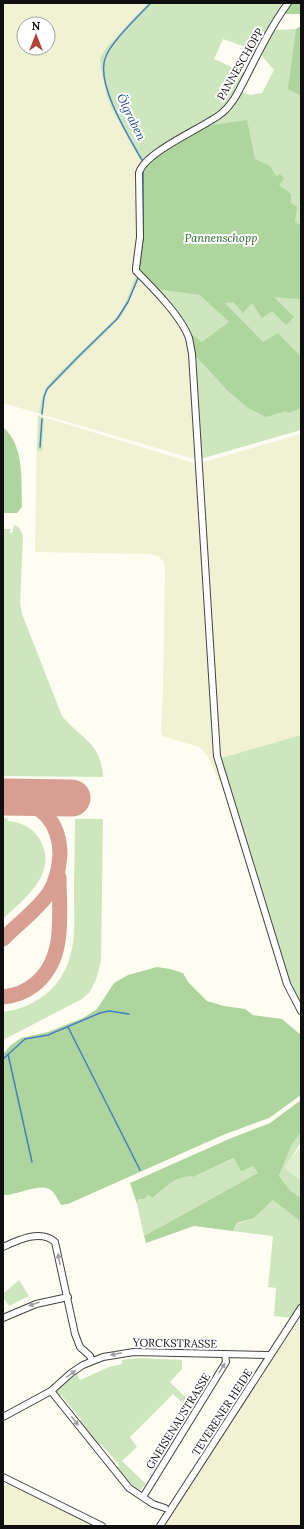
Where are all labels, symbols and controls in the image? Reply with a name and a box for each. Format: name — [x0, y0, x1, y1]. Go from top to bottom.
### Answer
north arrow — [16, 16, 56, 56]
text: N — [32, 19, 41, 33]
street label: PANNESCHOPP — [214, 25, 267, 103]
water label: Ölgraben — [114, 91, 149, 143]
park label: Pannenschopp — [185, 231, 257, 245]
one-way arrow — [56, 1253, 62, 1265]
one-way arrow — [28, 1302, 40, 1308]
street label: YORCKSTRASSE — [132, 1335, 217, 1351]
one-way arrow — [110, 1351, 122, 1357]
one-way arrow — [218, 1362, 225, 1374]
street label: TEVERENER HEIDE — [189, 1366, 255, 1458]
one-way arrow — [65, 1370, 76, 1378]
street label: GNEISENAUSTRASSE — [143, 1370, 213, 1472]
one-way arrow — [71, 1416, 79, 1427]

